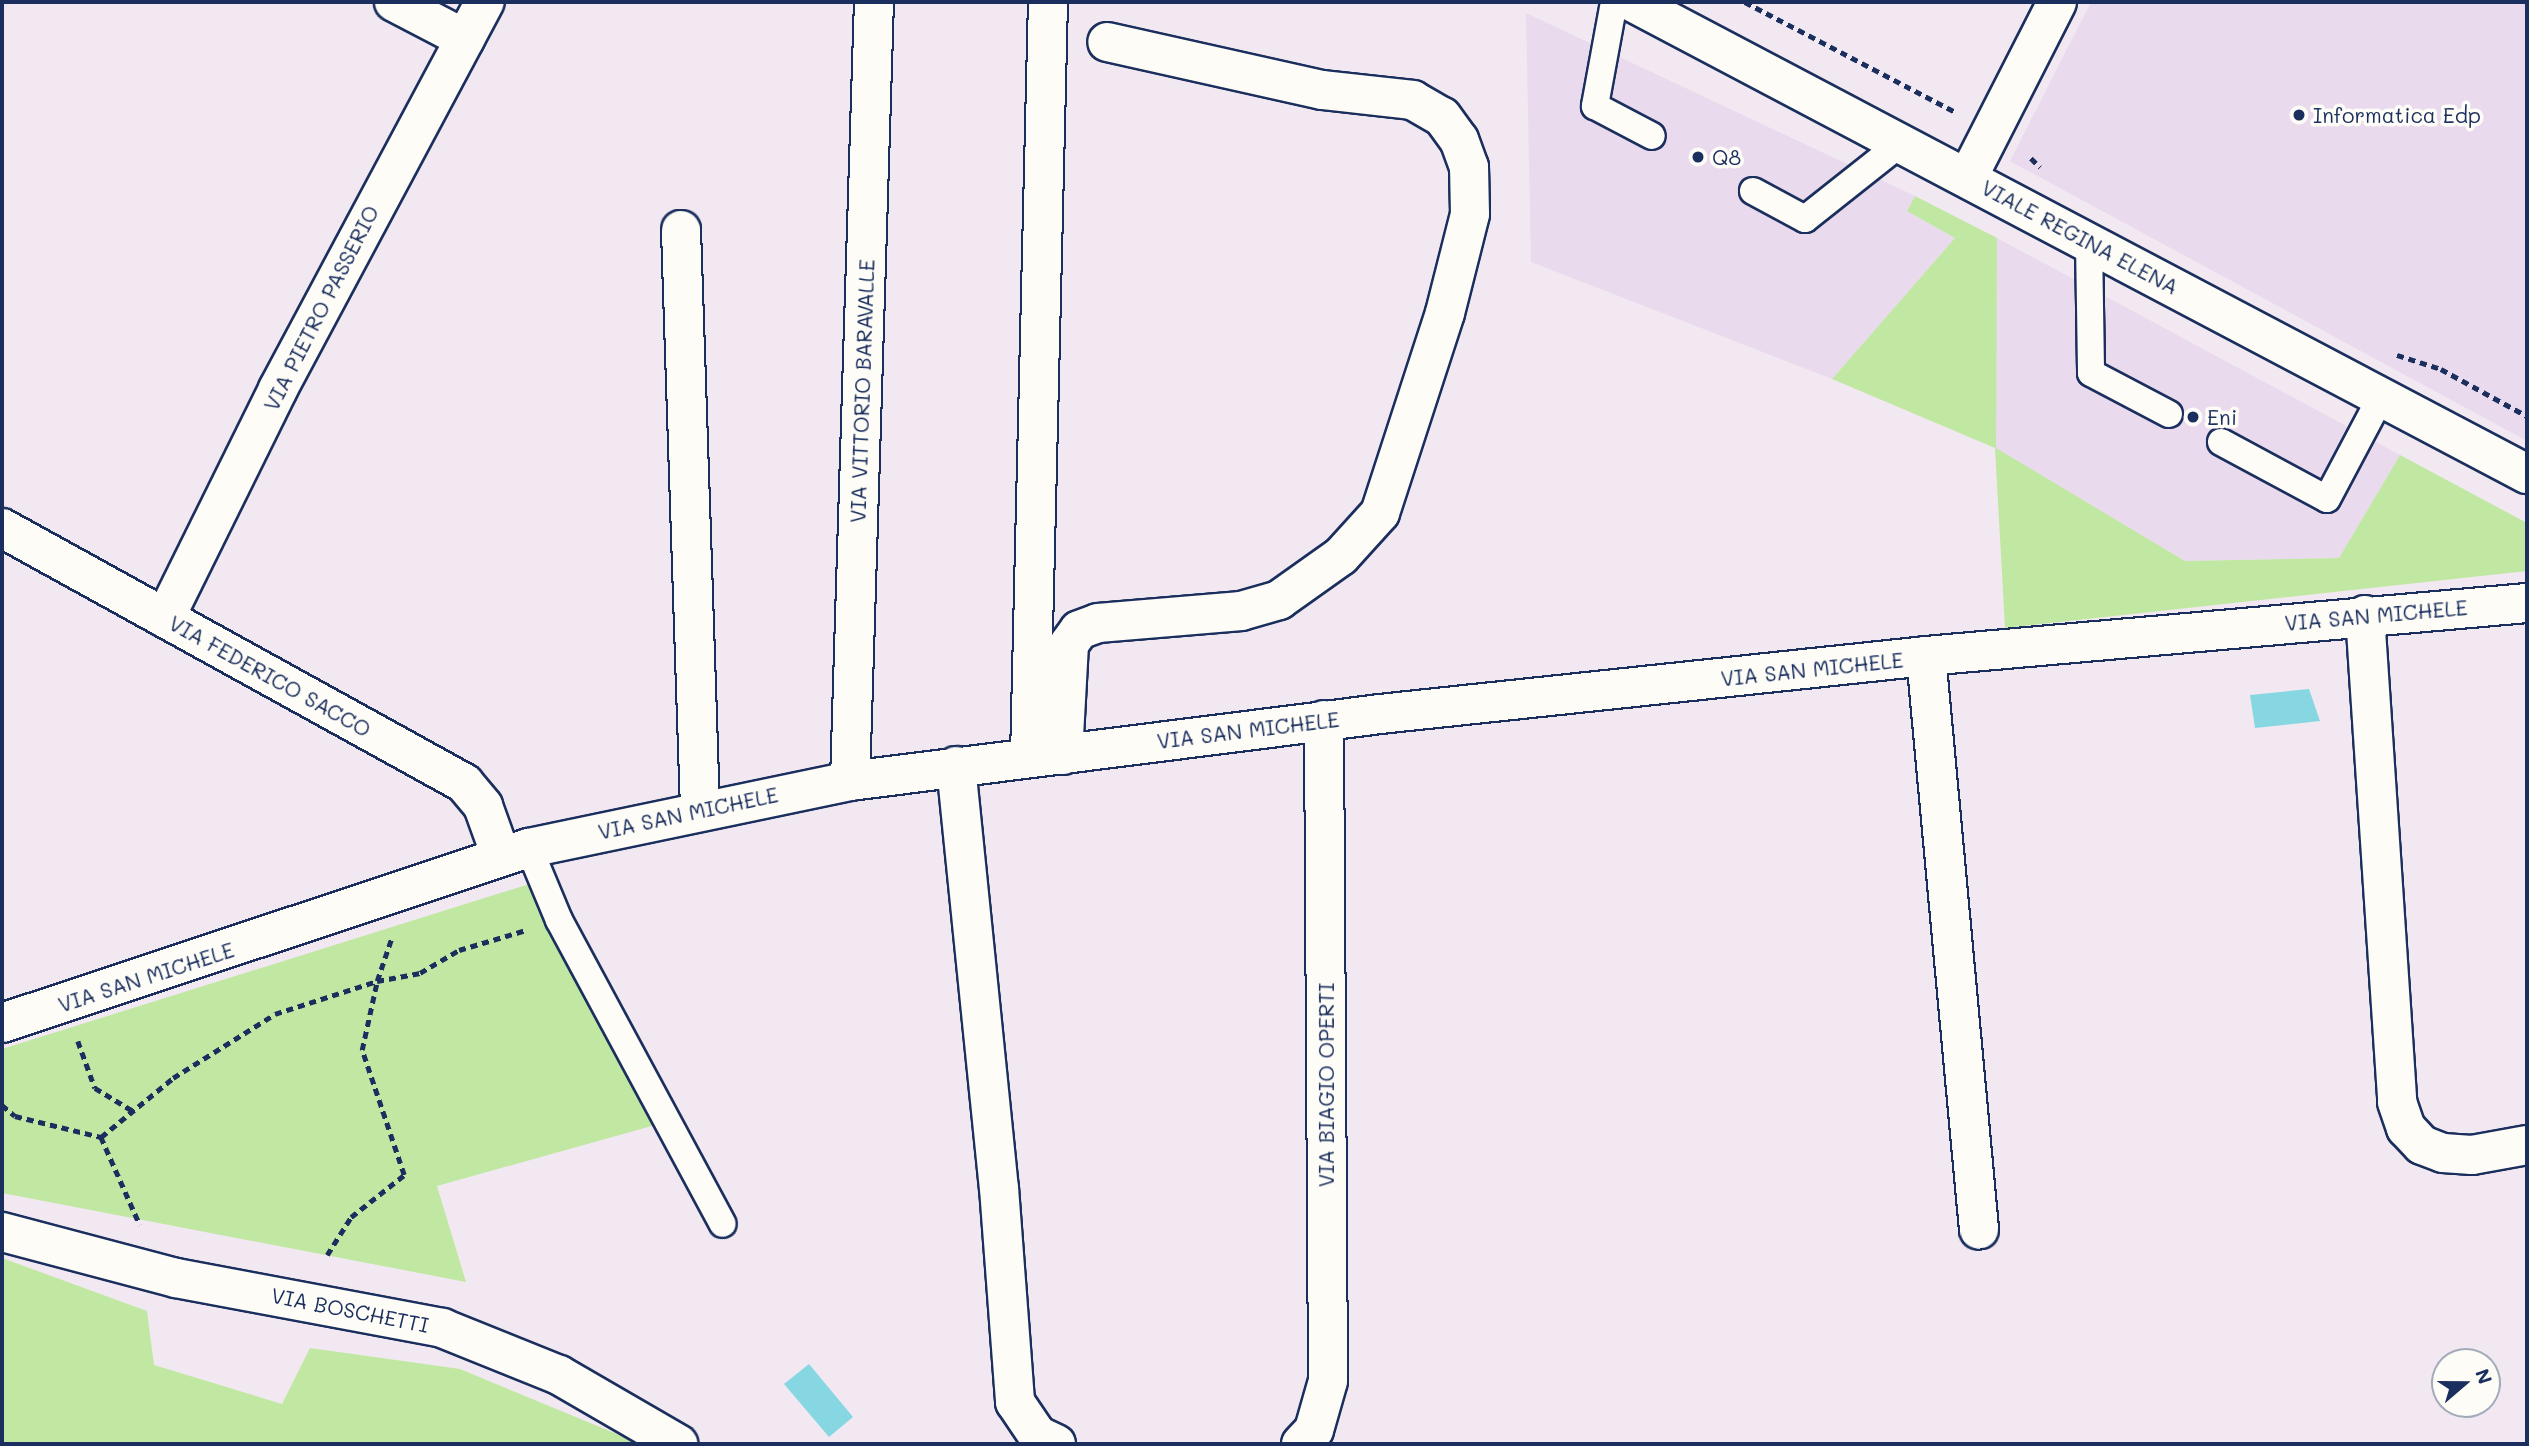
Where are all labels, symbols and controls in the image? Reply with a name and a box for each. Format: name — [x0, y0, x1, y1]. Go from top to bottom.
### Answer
place label: Informatica Edp — [2313, 102, 2481, 128]
marker: Informatica Edp — [2291, 107, 2307, 123]
place label: Q8 — [1712, 144, 1741, 170]
marker: Q8 — [1690, 149, 1706, 165]
street label: VIALE REGINA ELENA — [1977, 174, 2183, 300]
street label: VIA PIETRO PASSERIO — [258, 201, 384, 415]
street label: VIA VITTORIO BARAVALLE — [845, 259, 879, 523]
place label: Eni — [2207, 404, 2237, 430]
marker: Eni — [2185, 409, 2201, 425]
street label: VIA SAN MICHELE — [2283, 594, 2469, 636]
street label: VIA FEDERICO SACCO — [165, 610, 375, 742]
street label: VIA SAN MICHELE — [1719, 647, 1905, 691]
street label: VIA SAN MICHELE — [1155, 706, 1341, 754]
street label: VIA SAN MICHELE — [596, 782, 780, 844]
street label: VIA SAN MICHELE — [55, 937, 237, 1017]
street label: VIA BIAGIO OPERTI — [1313, 983, 1339, 1187]
street label: VIA BOSCHETTI — [269, 1282, 431, 1338]
north arrow — [2431, 1348, 2501, 1418]
text: N — [2470, 1365, 2499, 1387]

